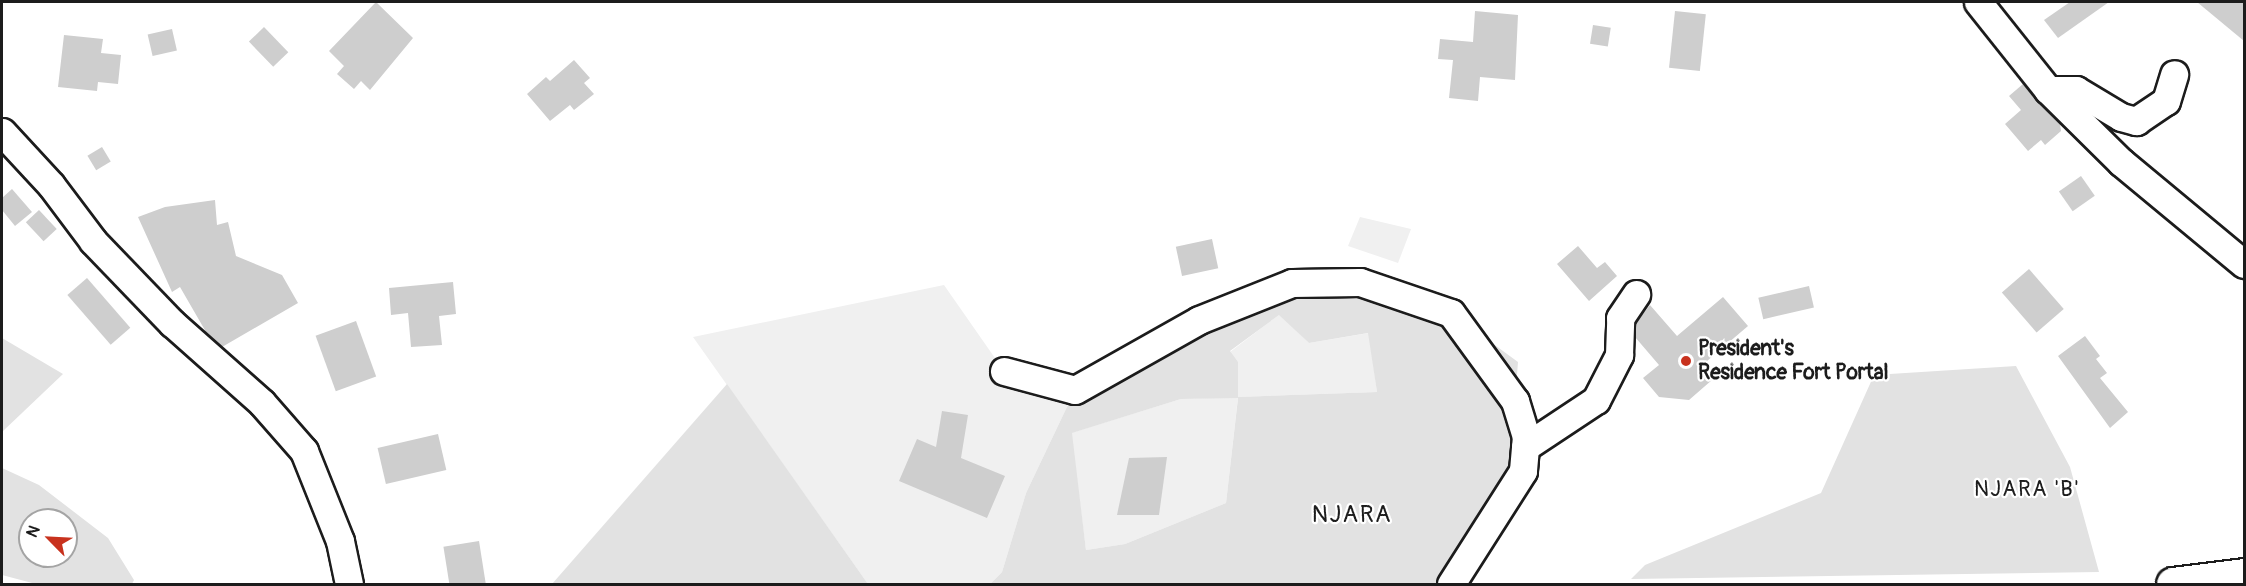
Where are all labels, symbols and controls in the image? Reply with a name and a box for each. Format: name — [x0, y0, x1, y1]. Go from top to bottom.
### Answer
place label: President's Residence Fort Portal — [1698, 336, 1889, 386]
marker: President's Residence Fort Portal — [1679, 354, 1693, 368]
district label: NJARA 'B' — [1974, 477, 2080, 503]
district label: NJARA — [1312, 501, 1392, 529]
north arrow — [18, 508, 78, 568]
text: N — [22, 522, 45, 541]

